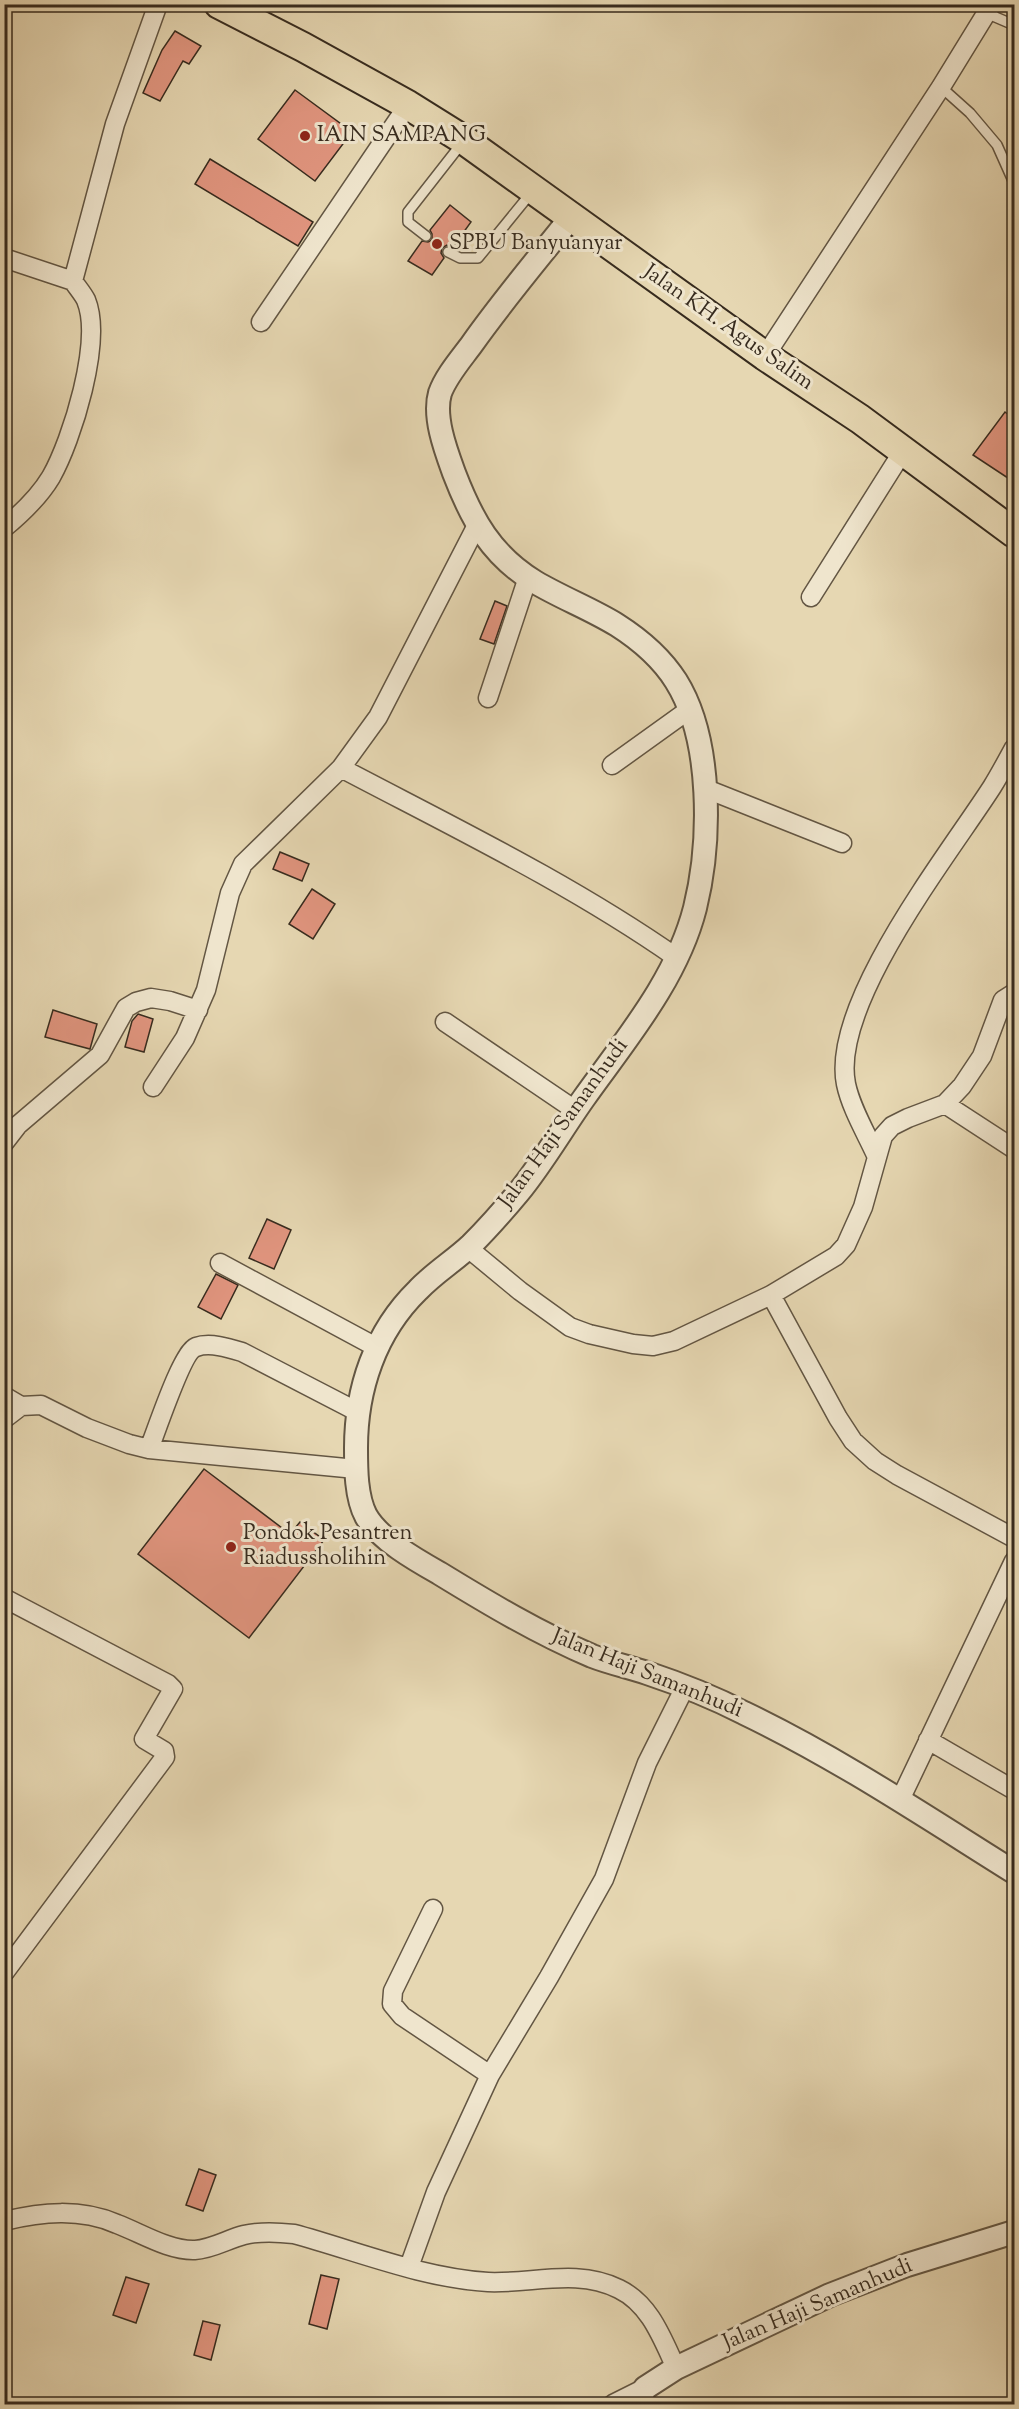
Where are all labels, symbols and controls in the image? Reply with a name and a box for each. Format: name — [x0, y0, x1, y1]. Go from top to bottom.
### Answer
place label: IAIN SAMPANG — [317, 120, 486, 152]
marker: IAIN SAMPANG — [298, 129, 312, 143]
place label: SPBU Banyuanyar — [449, 228, 623, 260]
marker: SPBU Banyuanyar — [430, 237, 444, 251]
street label: Jalan KH. Agus Salim — [635, 256, 820, 399]
street label: Jalan Haji Samanhudi — [491, 1032, 637, 1217]
place label: Pondok Pesantren Riadussholihin — [243, 1518, 412, 1575]
marker: Pondok Pesantren Riadussholihin — [224, 1540, 238, 1554]
street label: Jalan Haji Samanhudi — [546, 1621, 747, 1727]
street label: Jalan Haji Samanhudi — [717, 2251, 918, 2360]

